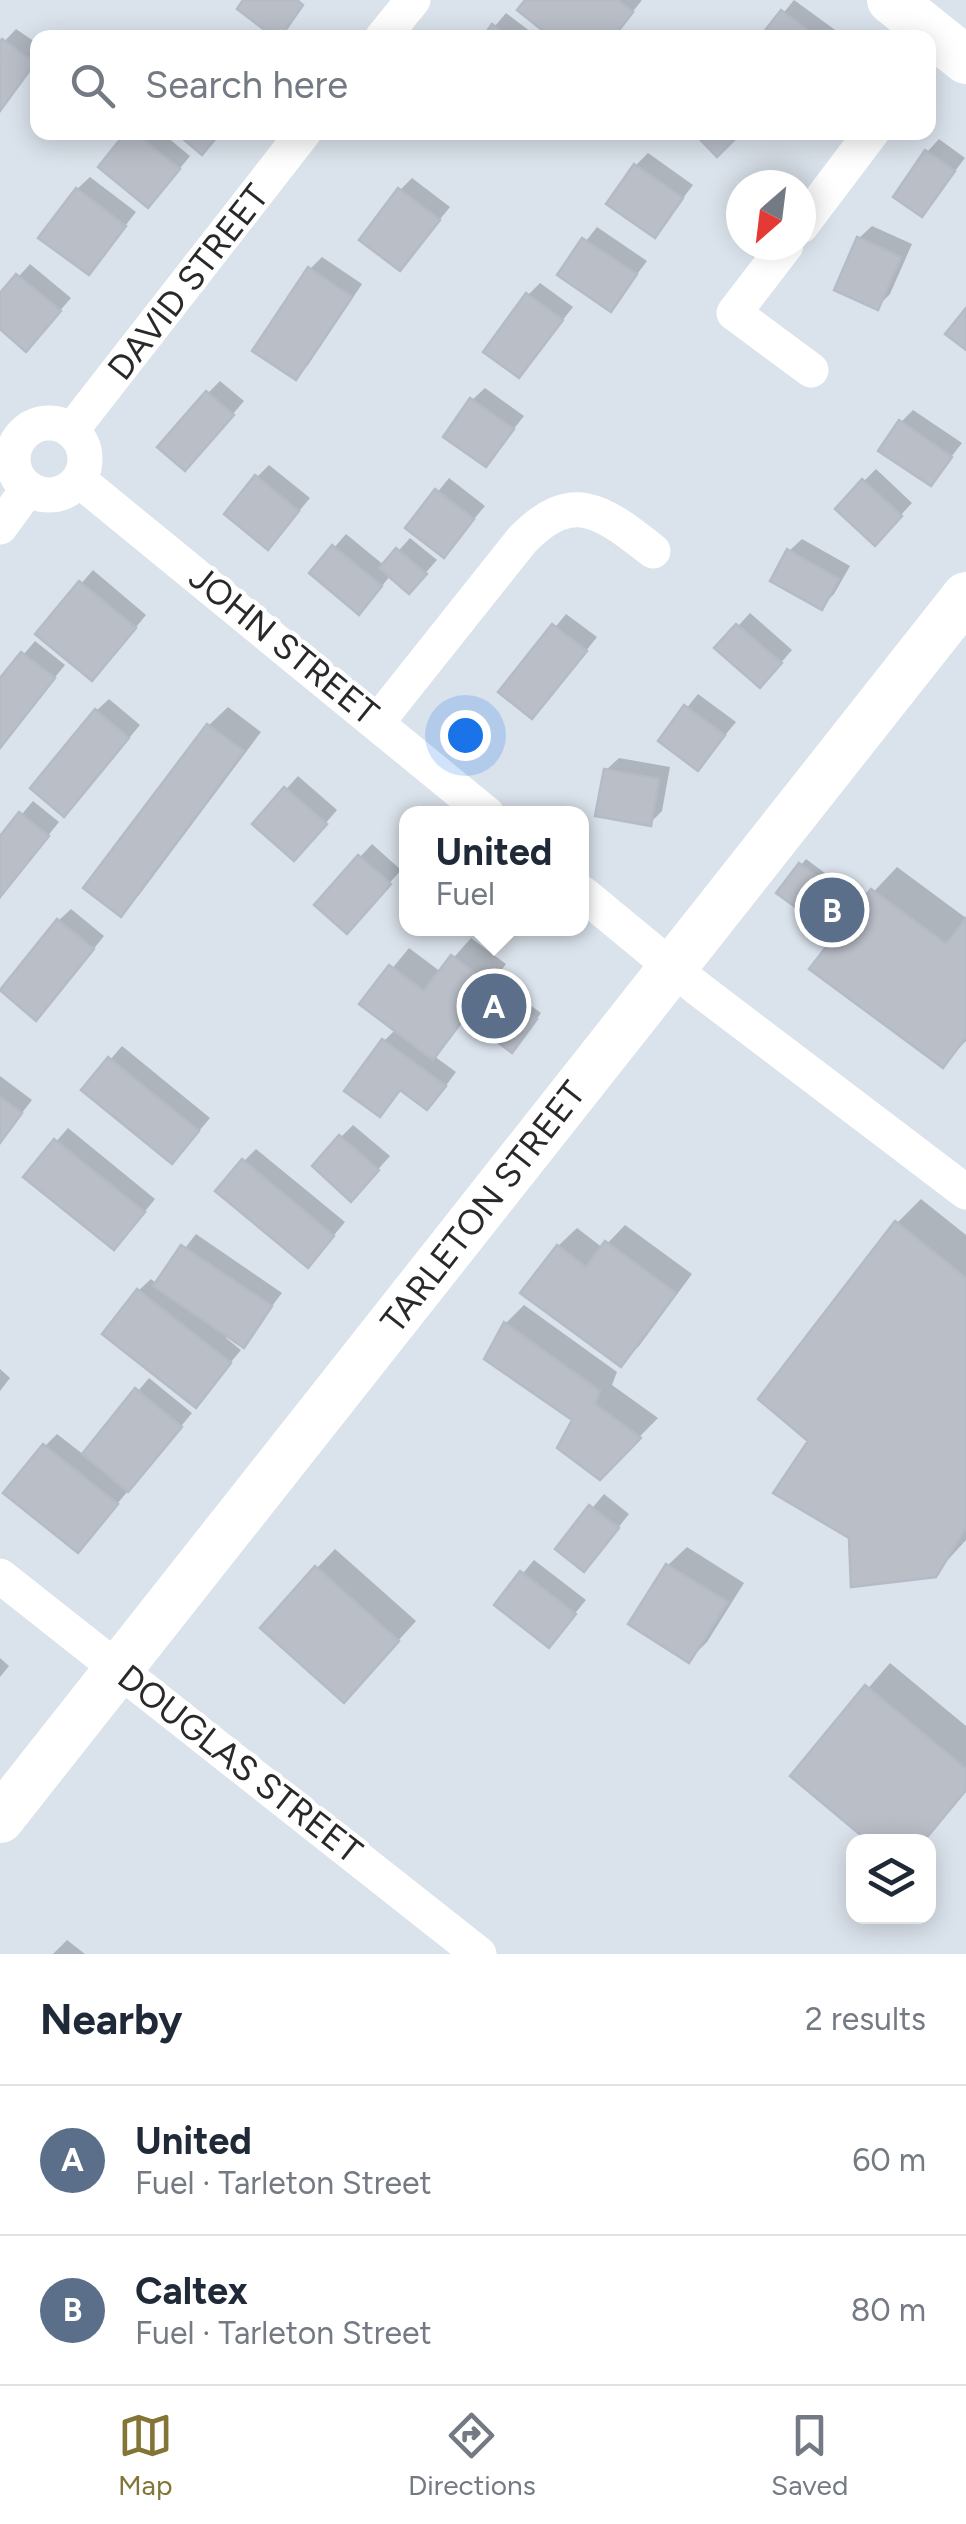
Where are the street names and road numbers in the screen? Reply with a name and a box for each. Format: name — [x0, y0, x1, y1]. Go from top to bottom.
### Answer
street label: DAVID STREET — [99, 176, 277, 388]
street label: JOHN STREET — [181, 556, 387, 734]
street label: TARLETON STREET — [372, 1073, 594, 1341]
street label: DOUGLAS STREET — [110, 1656, 370, 1872]

